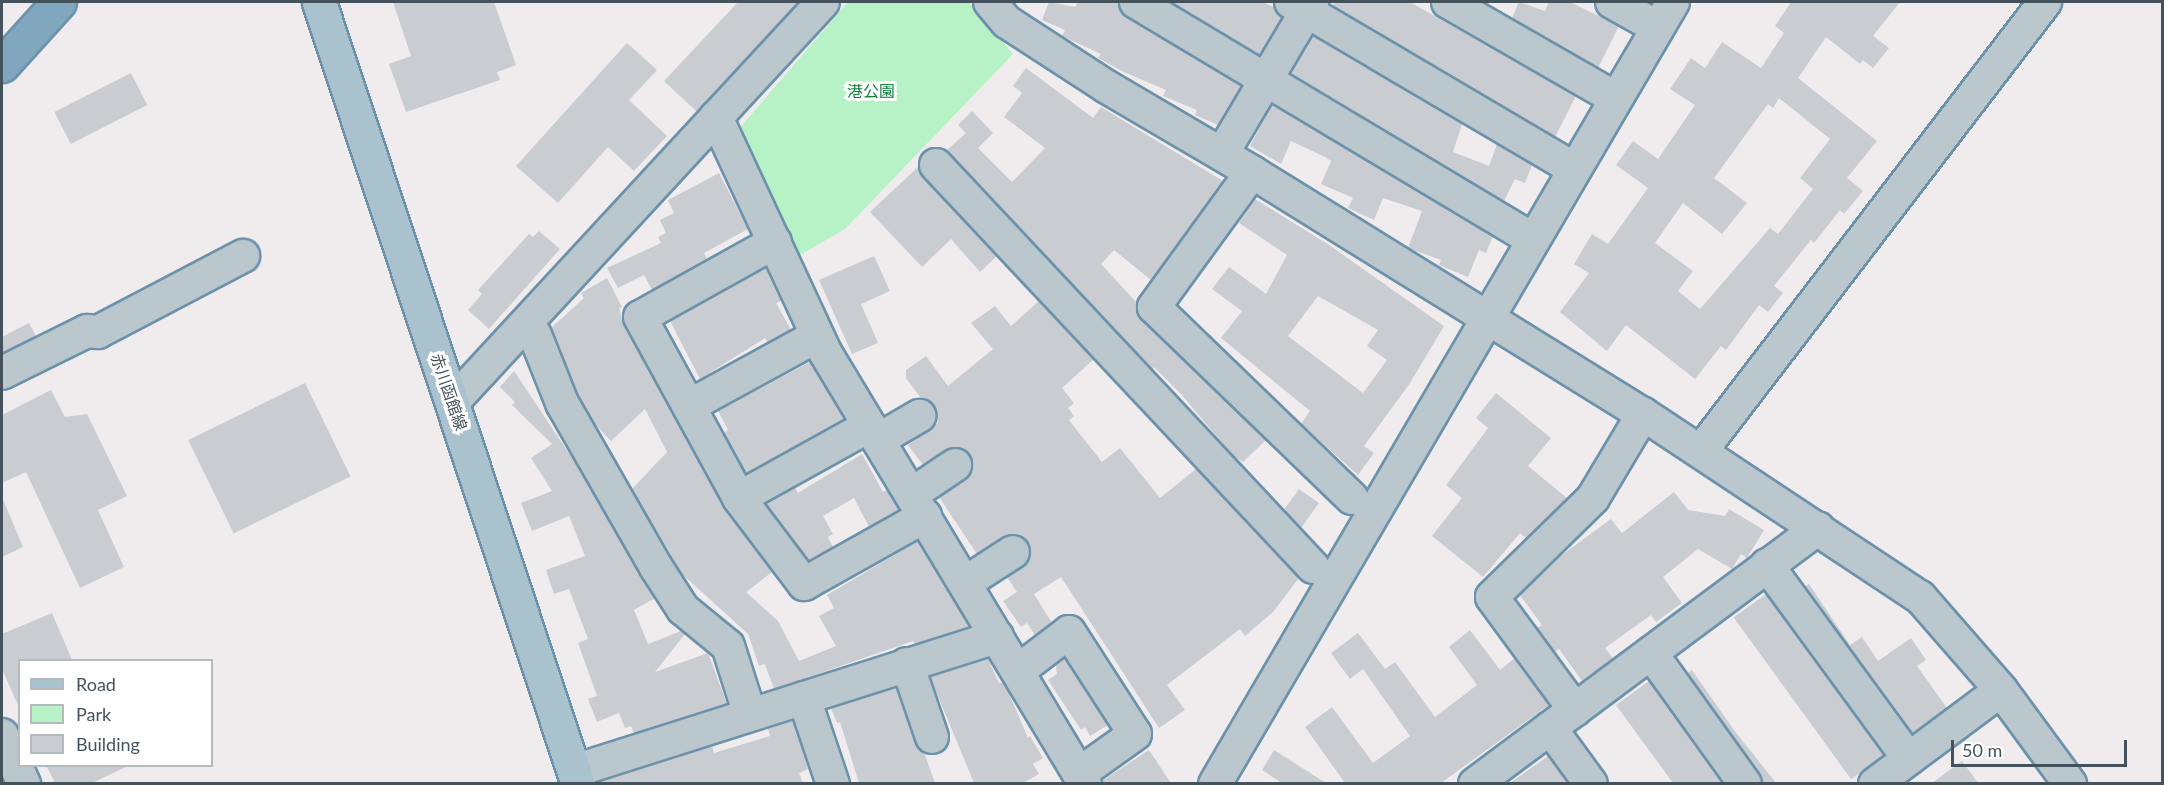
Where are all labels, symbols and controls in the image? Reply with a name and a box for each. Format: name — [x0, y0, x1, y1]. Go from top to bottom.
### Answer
park label: 港公園 — [847, 81, 895, 101]
street label: 赤川函館線 — [427, 351, 471, 433]
legend — [18, 659, 213, 767]
text: Road — [76, 673, 116, 695]
text: Park — [76, 703, 111, 725]
scale bar — [1954, 728, 2130, 766]
text: Building — [76, 733, 140, 755]
text: 50 m — [1962, 739, 2002, 761]

